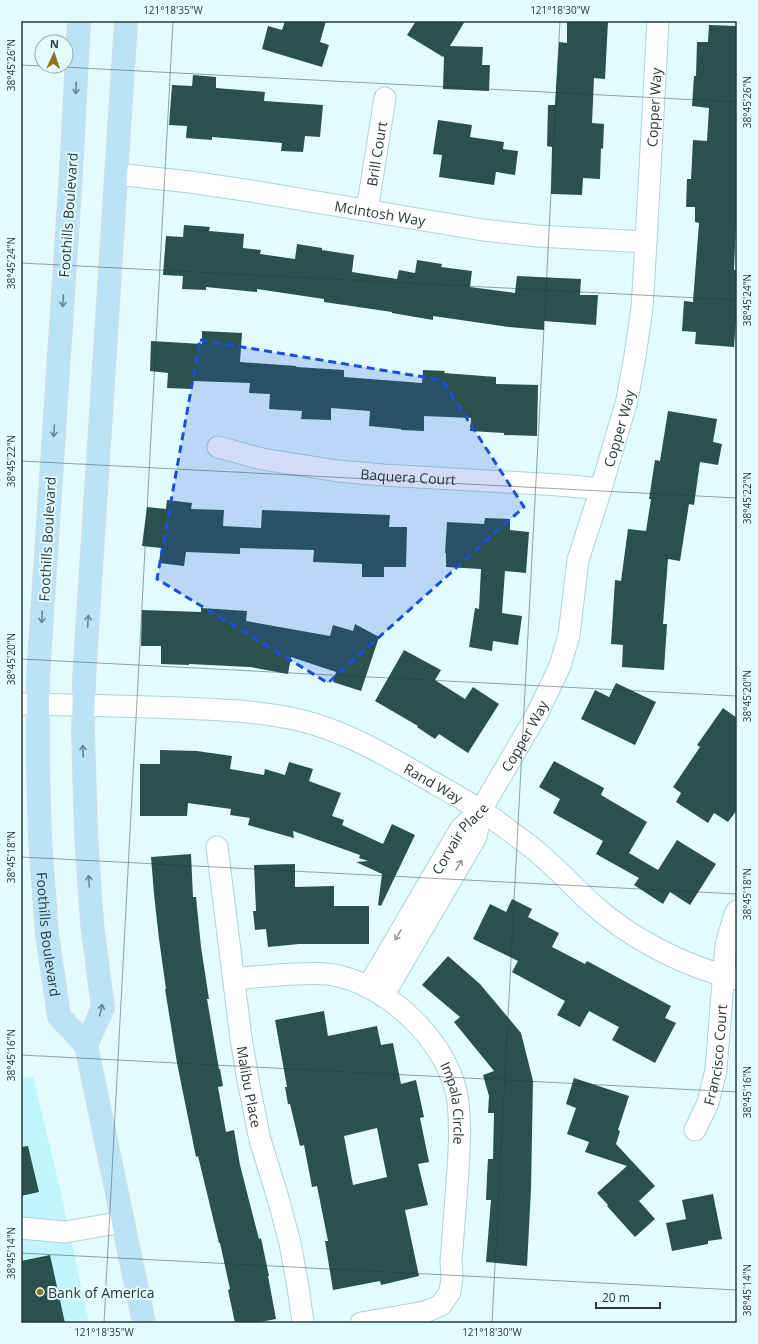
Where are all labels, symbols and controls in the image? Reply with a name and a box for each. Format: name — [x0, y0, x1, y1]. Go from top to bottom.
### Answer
text: 121°18'35"W — [143, 3, 204, 17]
text: 121°18'30"W — [530, 3, 591, 17]
north arrow — [34, 34, 74, 74]
text: N — [50, 36, 59, 51]
text: 38°45'26"N — [4, 39, 18, 91]
street label: Copper Way — [642, 66, 665, 147]
text: 38°45'26"N — [740, 76, 754, 128]
one-way arrow — [72, 81, 79, 94]
street label: Brill Court — [361, 120, 391, 188]
street label: Foothills Boulevard — [54, 152, 82, 278]
street label: McIntosh Way — [333, 196, 428, 230]
text: 38°45'24"N — [4, 237, 18, 289]
text: 38°45'24"N — [740, 274, 754, 326]
one-way arrow — [59, 294, 66, 307]
street label: Copper Way — [598, 387, 638, 469]
one-way arrow — [50, 424, 57, 437]
text: 38°45'22"N — [4, 435, 18, 487]
street label: Baquera Court — [360, 464, 456, 489]
text: 38°45'22"N — [740, 472, 754, 524]
street label: Foothills Boulevard — [34, 476, 60, 602]
one-way arrow — [39, 610, 46, 623]
one-way arrow — [84, 615, 91, 628]
text: 38°45'20"N — [4, 633, 18, 685]
text: 38°45'20"N — [740, 670, 754, 722]
street label: Copper Way — [496, 696, 552, 775]
one-way arrow — [80, 745, 87, 758]
street label: Rand Way — [401, 758, 468, 808]
street label: Corvair Place — [427, 800, 492, 877]
text: 38°45'18"N — [4, 831, 18, 883]
one-way arrow — [456, 859, 464, 871]
text: 38°45'18"N — [740, 868, 754, 920]
street label: Foothills Boulevard — [33, 871, 66, 998]
one-way arrow — [86, 875, 93, 888]
one-way arrow — [394, 929, 402, 940]
one-way arrow — [97, 1003, 105, 1016]
street label: Francisco Court — [698, 1004, 731, 1107]
text: 38°45'16"N — [4, 1029, 18, 1081]
street label: Malibu Place — [233, 1045, 267, 1129]
street label: Impala Circle — [437, 1058, 469, 1145]
text: 38°45'16"N — [740, 1066, 754, 1118]
text: 38°45'14"N — [4, 1227, 18, 1279]
text: 38°45'14"N — [740, 1264, 754, 1316]
place label: Bank of America — [48, 1283, 155, 1302]
scale bar — [596, 1284, 660, 1310]
marker: Bank of America — [35, 1287, 45, 1297]
text: 20 m — [602, 1289, 630, 1306]
text: 121°18'35"W — [74, 1325, 135, 1339]
text: 121°18'30"W — [462, 1325, 523, 1339]

